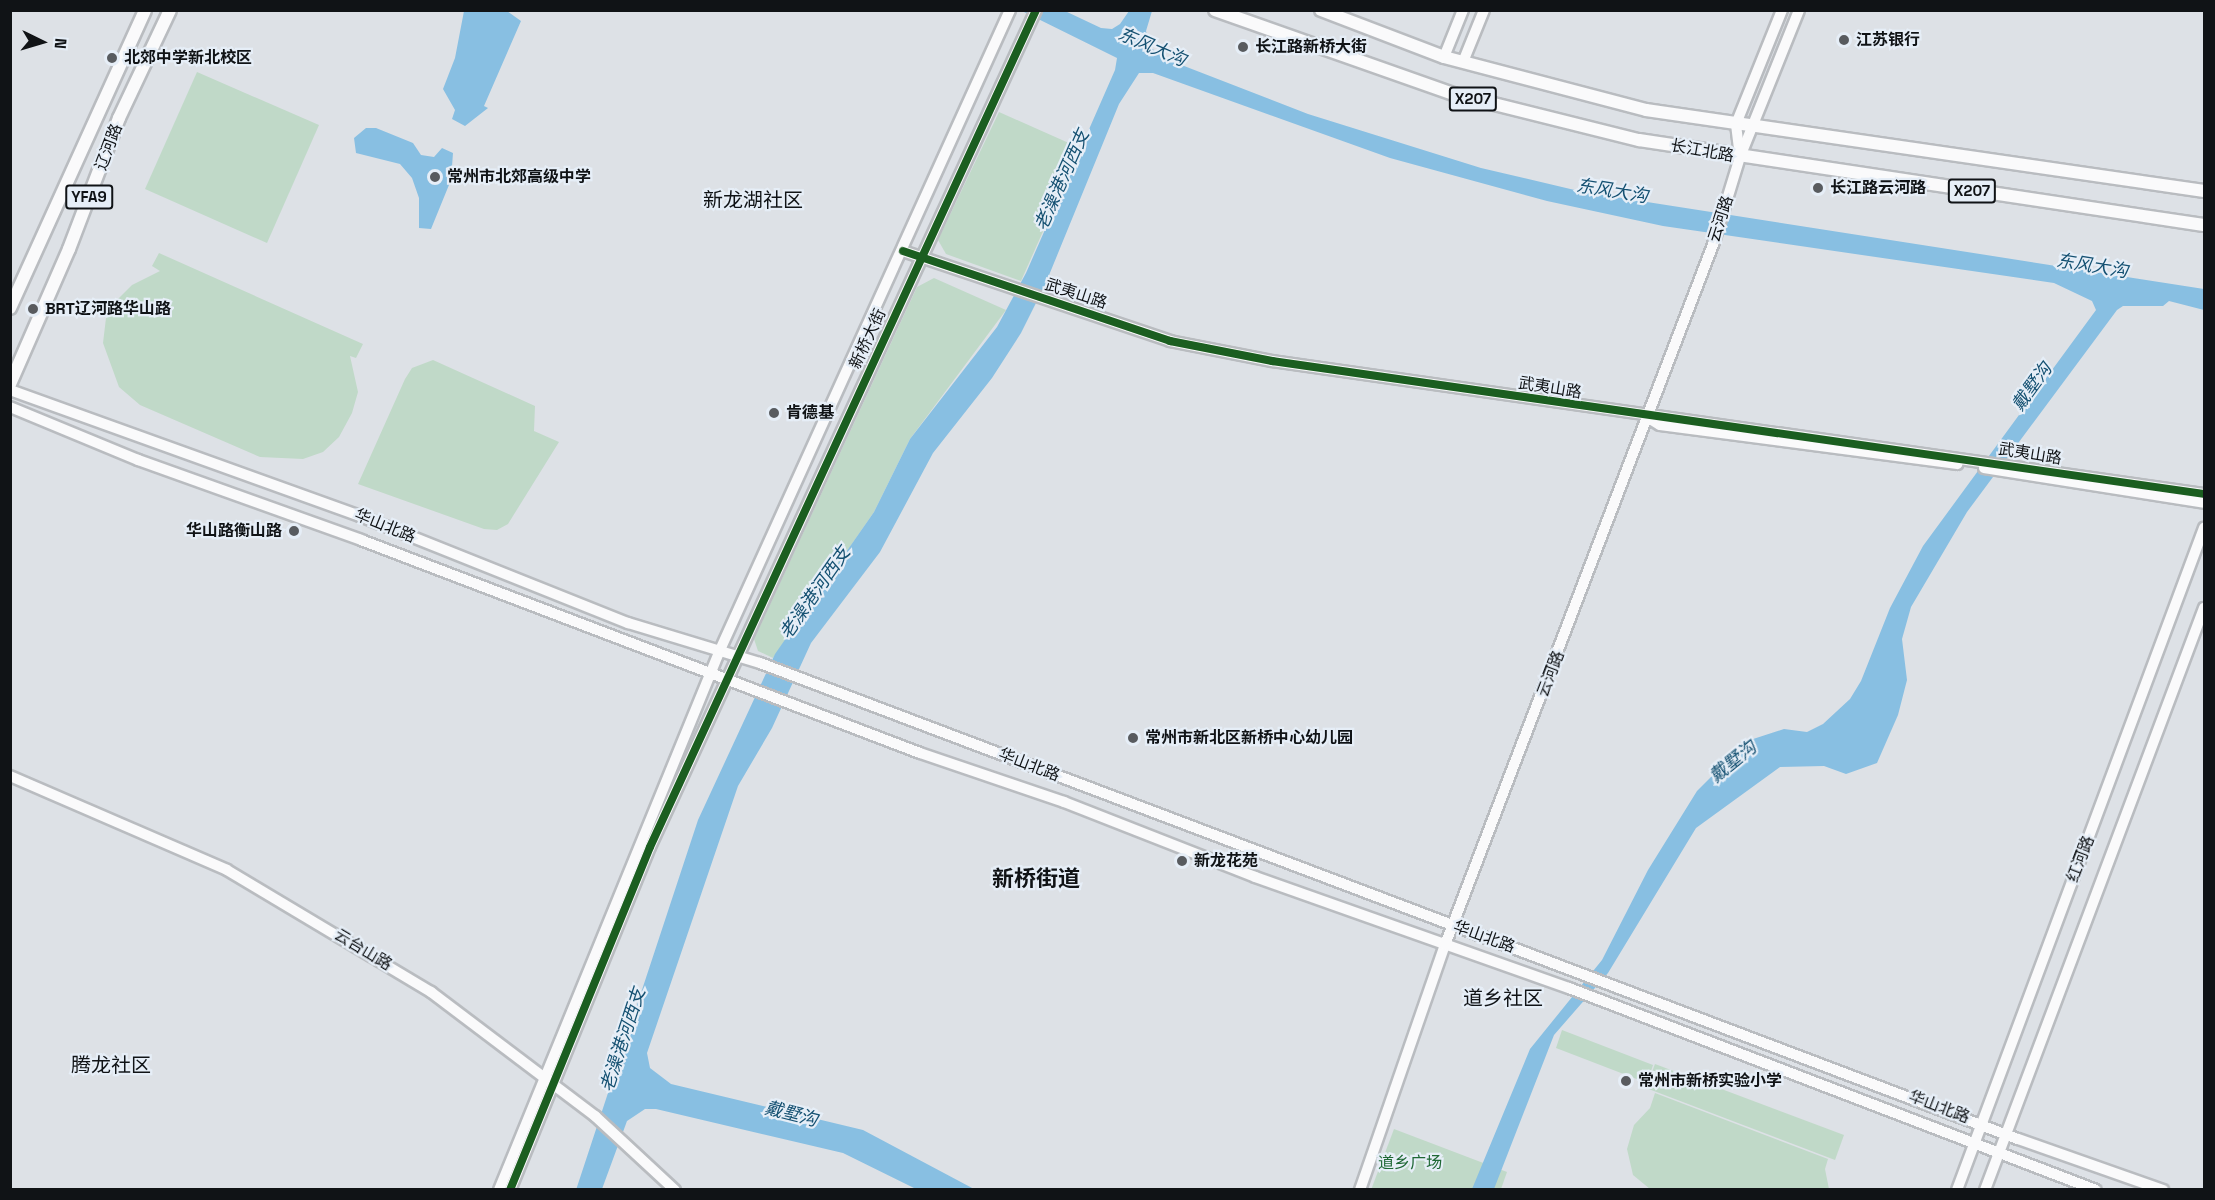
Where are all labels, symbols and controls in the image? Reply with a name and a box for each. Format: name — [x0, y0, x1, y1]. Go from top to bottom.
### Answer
north arrow — [12, 12, 72, 72]
water label: 东风大沟 — [1115, 23, 1189, 71]
place label: 江苏银行 — [1856, 30, 1920, 50]
marker: 江苏银行 — [1837, 33, 1851, 47]
text: N — [50, 37, 71, 50]
place label: 长江路新桥大街 — [1255, 37, 1367, 57]
marker: 长江路新桥大街 — [1236, 40, 1250, 54]
place label: 北郊中学新北校区 — [124, 48, 252, 68]
marker: 北郊中学新北校区 — [105, 51, 119, 65]
road number: X207 — [1448, 87, 1498, 111]
street label: 辽河路 — [91, 121, 127, 173]
water label: 老澡港河西支 — [1030, 126, 1094, 234]
street label: 长江北路 — [1669, 136, 1735, 166]
place label: 常州市北郊高级中学 — [447, 167, 591, 187]
marker: 常州市北郊高级中学 — [428, 170, 442, 184]
water label: 东风大沟 — [1575, 175, 1649, 207]
place label: 长江路云河路 — [1830, 178, 1926, 198]
road number: X207 — [1946, 179, 1998, 203]
marker: 长江路云河路 — [1811, 181, 1825, 195]
road number: YFA9 — [65, 185, 113, 209]
district label: 新龙湖社区 — [703, 188, 803, 212]
street label: 云河路 — [1704, 193, 1738, 245]
water label: 东风大沟 — [2055, 250, 2129, 282]
street label: 武夷山路 — [1043, 275, 1109, 313]
place label: BRT辽河路华山路 — [45, 299, 171, 319]
marker: BRT辽河路华山路 — [26, 302, 40, 316]
street label: 新桥大街 — [846, 306, 890, 372]
water label: 戴墅沟 — [2007, 359, 2057, 415]
street label: 武夷山路 — [1517, 374, 1583, 402]
place label: 肯德基 — [786, 403, 834, 423]
marker: 肯德基 — [767, 406, 781, 420]
street label: 武夷山路 — [1997, 440, 2063, 468]
street label: 华山北路 — [352, 505, 418, 547]
place label: 华山路衡山路 — [186, 521, 282, 541]
marker: 华山路衡山路 — [287, 524, 301, 538]
water label: 老澡港河西支 — [775, 543, 855, 643]
street label: 云河路 — [1533, 648, 1569, 700]
place label: 常州市新北区新桥中心幼儿园 — [1145, 728, 1353, 748]
marker: 常州市新北区新桥中心幼儿园 — [1126, 731, 1140, 745]
water label: 戴墅沟 — [1705, 737, 1761, 787]
street label: 华山北路 — [996, 745, 1062, 785]
street label: 红河路 — [2063, 833, 2099, 885]
place label: 新龙花苑 — [1194, 851, 1258, 871]
marker: 新龙花苑 — [1175, 854, 1189, 868]
district label: 新桥街道 — [992, 866, 1080, 892]
street label: 华山北路 — [1451, 917, 1517, 957]
street label: 云台山路 — [331, 925, 395, 975]
water label: 老澡港河西支 — [596, 985, 650, 1095]
district label: 道乡社区 — [1463, 986, 1543, 1010]
district label: 腾龙社区 — [71, 1053, 151, 1077]
place label: 常州市新桥实验小学 — [1638, 1071, 1782, 1091]
marker: 常州市新桥实验小学 — [1619, 1074, 1633, 1088]
street label: 华山北路 — [1906, 1087, 1972, 1127]
water label: 戴墅沟 — [762, 1097, 820, 1131]
park label: 道乡广场 — [1378, 1153, 1442, 1173]

